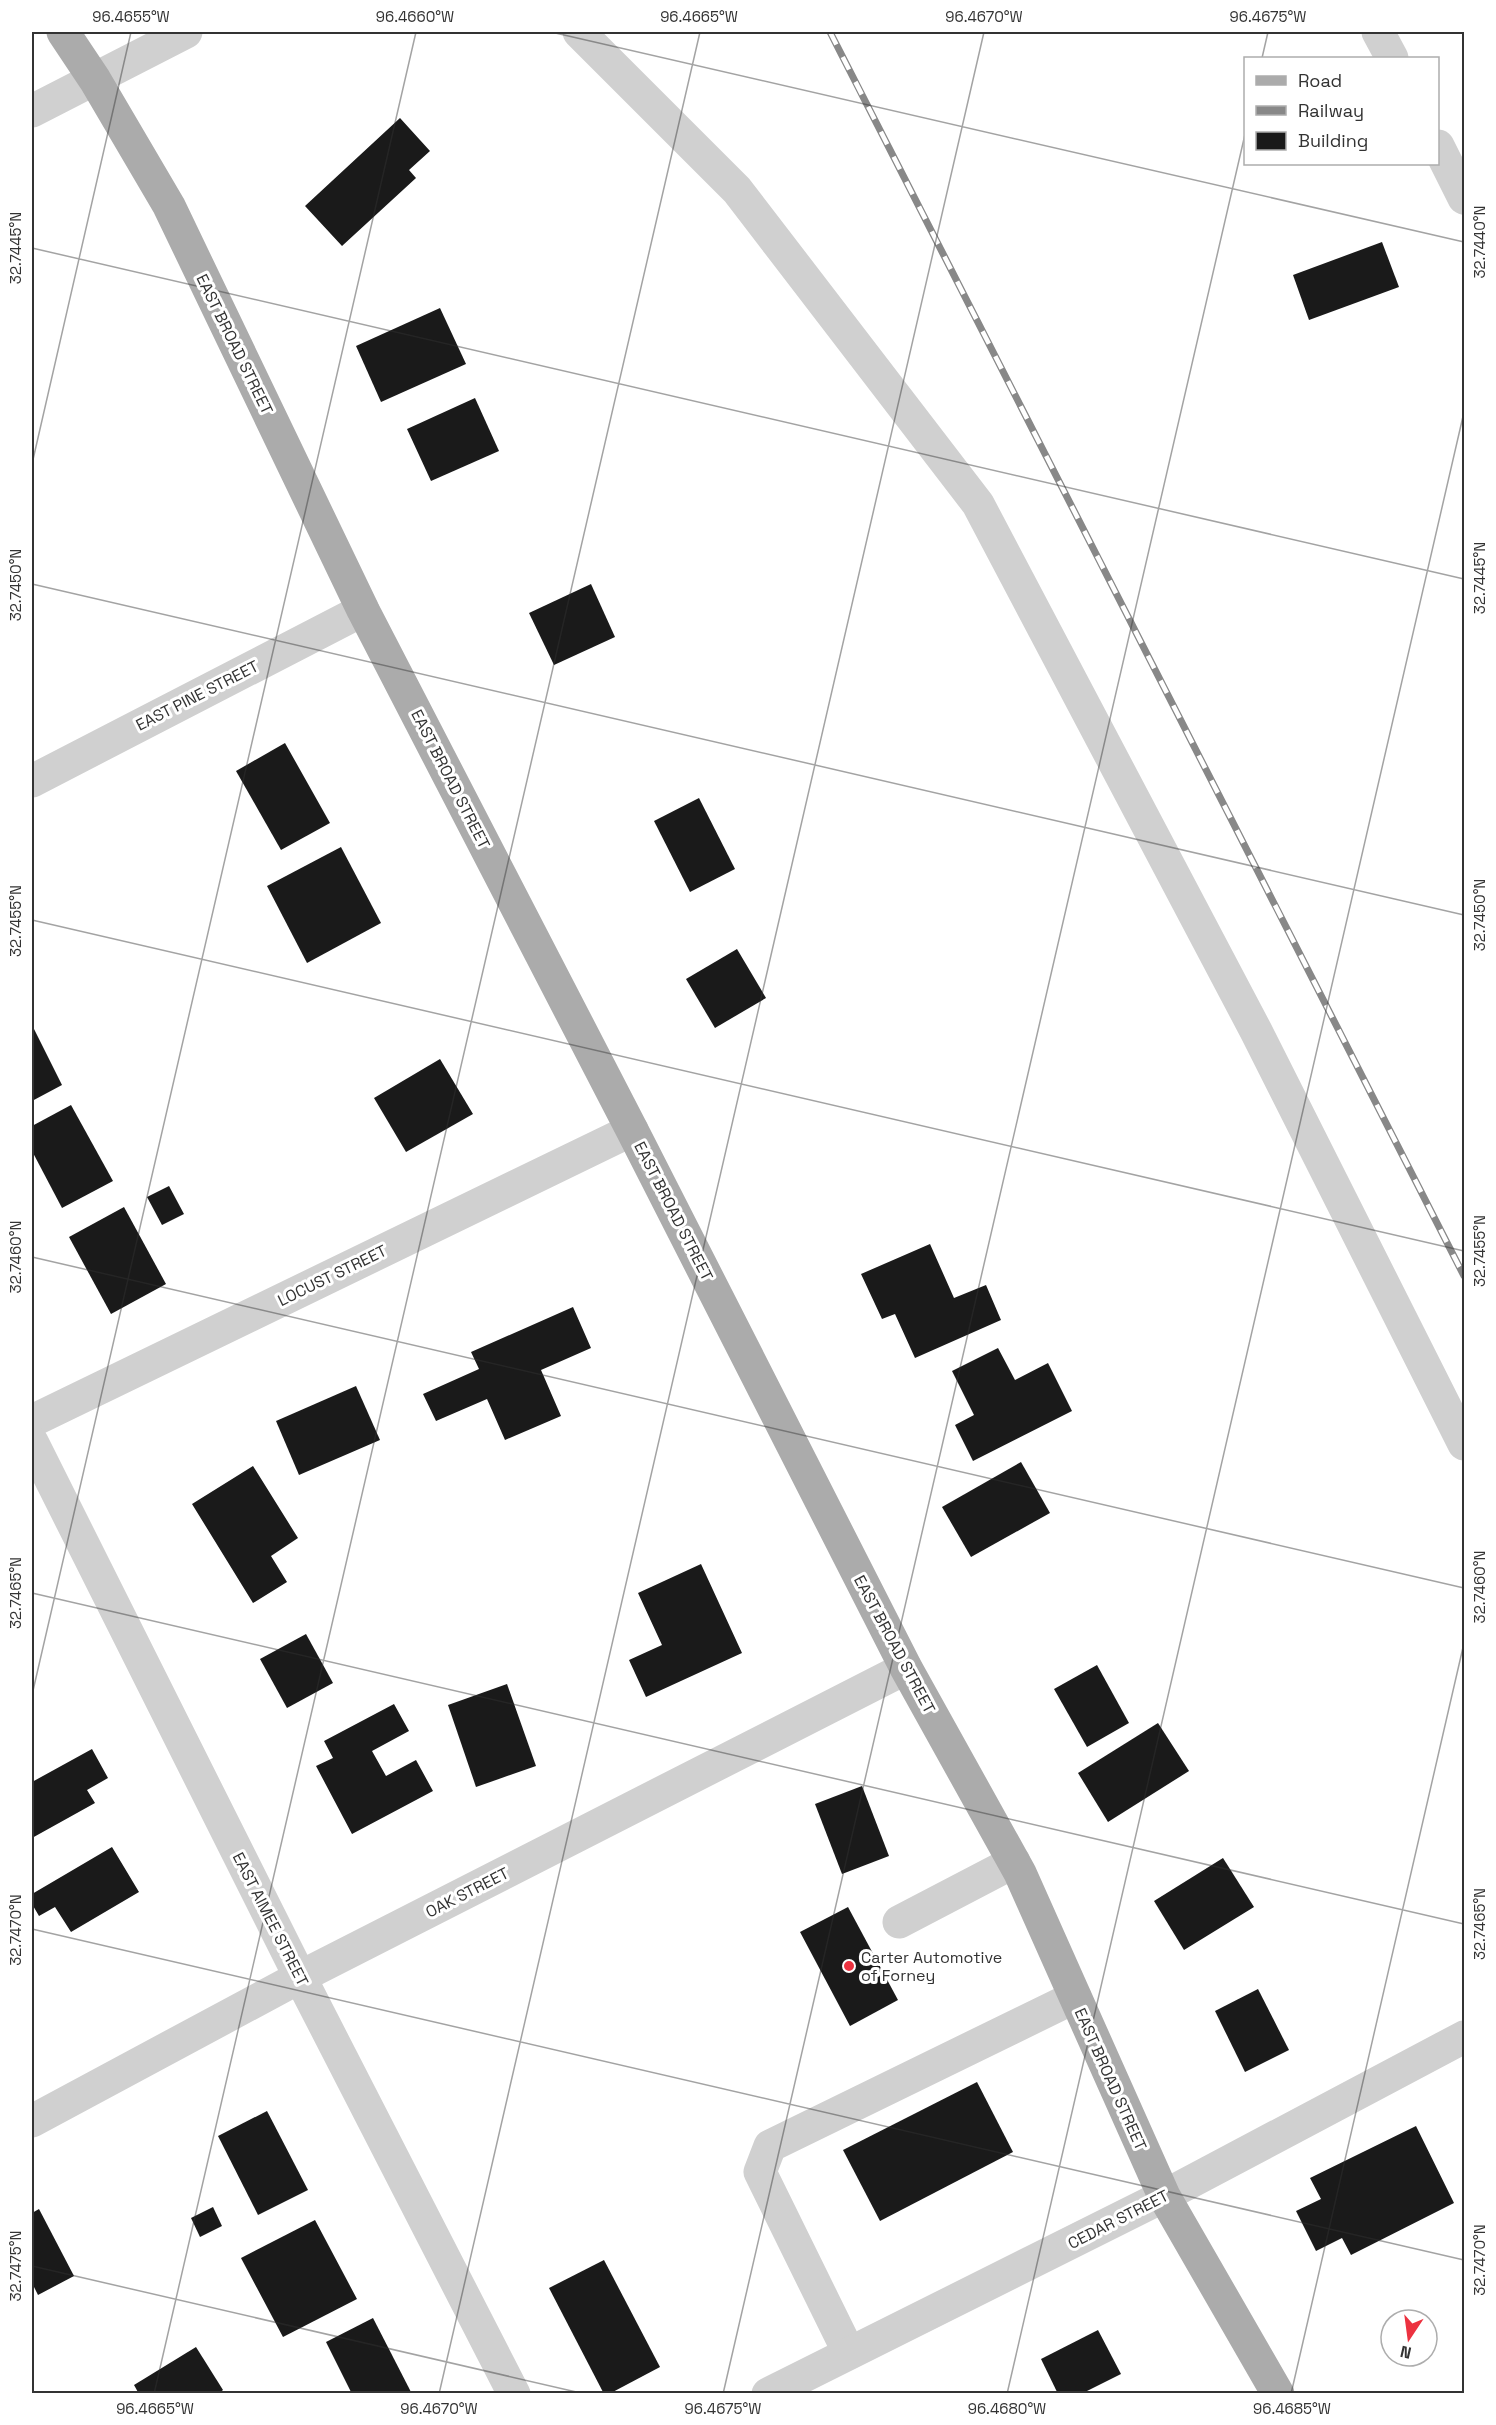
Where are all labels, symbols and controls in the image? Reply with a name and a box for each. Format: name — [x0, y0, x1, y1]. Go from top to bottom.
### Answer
text: 96.4655°W — [92, 7, 170, 26]
text: 96.4660°W — [376, 7, 454, 26]
text: 96.4665°W — [660, 7, 738, 26]
text: 96.4670°W — [945, 7, 1023, 26]
text: 96.4675°W — [1230, 7, 1306, 26]
legend — [1244, 57, 1439, 165]
text: Road — [1298, 69, 1342, 92]
text: Railway — [1298, 99, 1364, 122]
text: Building — [1298, 129, 1368, 152]
text: 32.7440°N — [1470, 206, 1489, 279]
text: 32.7445°N — [6, 212, 25, 284]
street label: EAST BROAD STREET — [191, 271, 278, 418]
text: 32.7445°N — [1470, 542, 1489, 614]
text: 32.7450°N — [6, 549, 25, 621]
street label: EAST PINE STREET — [132, 655, 262, 735]
street label: EAST BROAD STREET — [406, 706, 495, 852]
text: 32.7450°N — [1470, 879, 1489, 951]
text: 32.7455°N — [6, 885, 25, 957]
street label: EAST BROAD STREET — [629, 1138, 718, 1284]
text: 32.7455°N — [1470, 1215, 1489, 1287]
text: 32.7460°N — [6, 1221, 25, 1293]
street label: LOCUST STREET — [274, 1240, 390, 1311]
text: 32.7460°N — [1470, 1551, 1489, 1623]
text: 32.7465°N — [6, 1557, 25, 1629]
street label: EAST BROAD STREET — [849, 1571, 940, 1717]
street label: EAST AIMEE STREET — [228, 1849, 313, 1990]
street label: OAK STREET — [422, 1862, 512, 1922]
text: 32.7465°N — [1470, 1888, 1489, 1960]
text: 32.7470°N — [6, 1894, 25, 1966]
place label: Carter Automotive of Forney — [861, 1947, 1002, 1986]
marker: Carter Automotive of Forney — [842, 1959, 856, 1973]
street label: EAST BROAD STREET — [1070, 2005, 1151, 2154]
street label: CEDAR STREET — [1064, 2185, 1172, 2254]
text: 32.7470°N — [1470, 2224, 1489, 2296]
text: 32.7475°N — [6, 2231, 25, 2301]
north arrow — [1379, 2308, 1439, 2368]
text: N — [1398, 2341, 1413, 2364]
text: 96.4665°W — [116, 2399, 194, 2418]
text: 96.4670°W — [400, 2399, 478, 2418]
text: 96.4675°W — [685, 2399, 761, 2418]
text: 96.4680°W — [968, 2399, 1046, 2418]
text: 96.4685°W — [1253, 2399, 1331, 2418]

